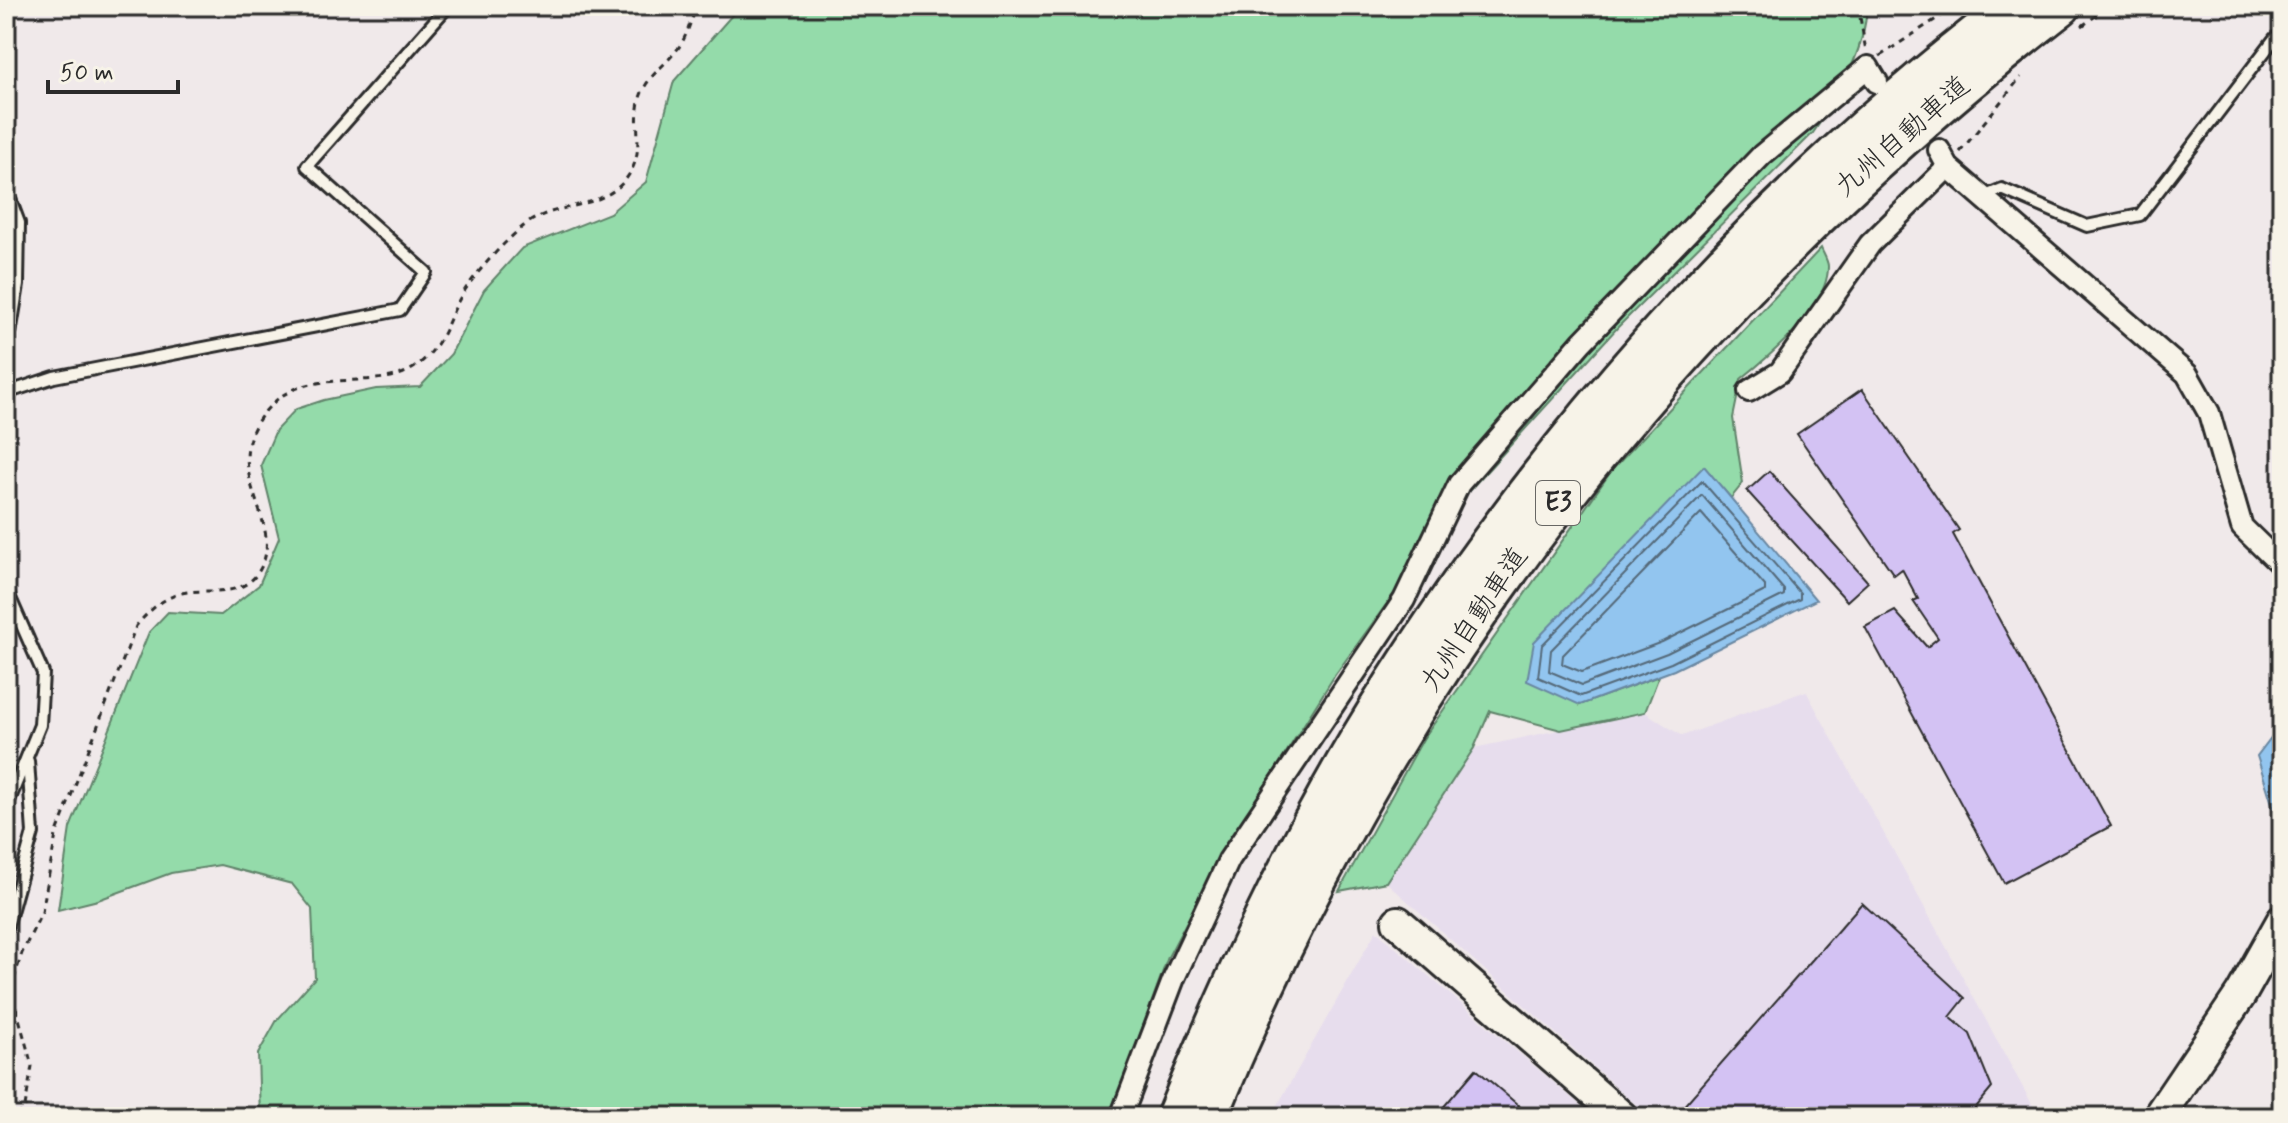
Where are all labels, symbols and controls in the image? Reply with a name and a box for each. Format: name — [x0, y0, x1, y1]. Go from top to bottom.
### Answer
scale bar — [48, 44, 178, 94]
text: 50 m — [60, 58, 114, 89]
street label: 九州自動車道 — [1827, 68, 1979, 206]
road number: E3 — [1536, 481, 1580, 525]
street label: 九州自動車道 — [1413, 540, 1537, 700]

